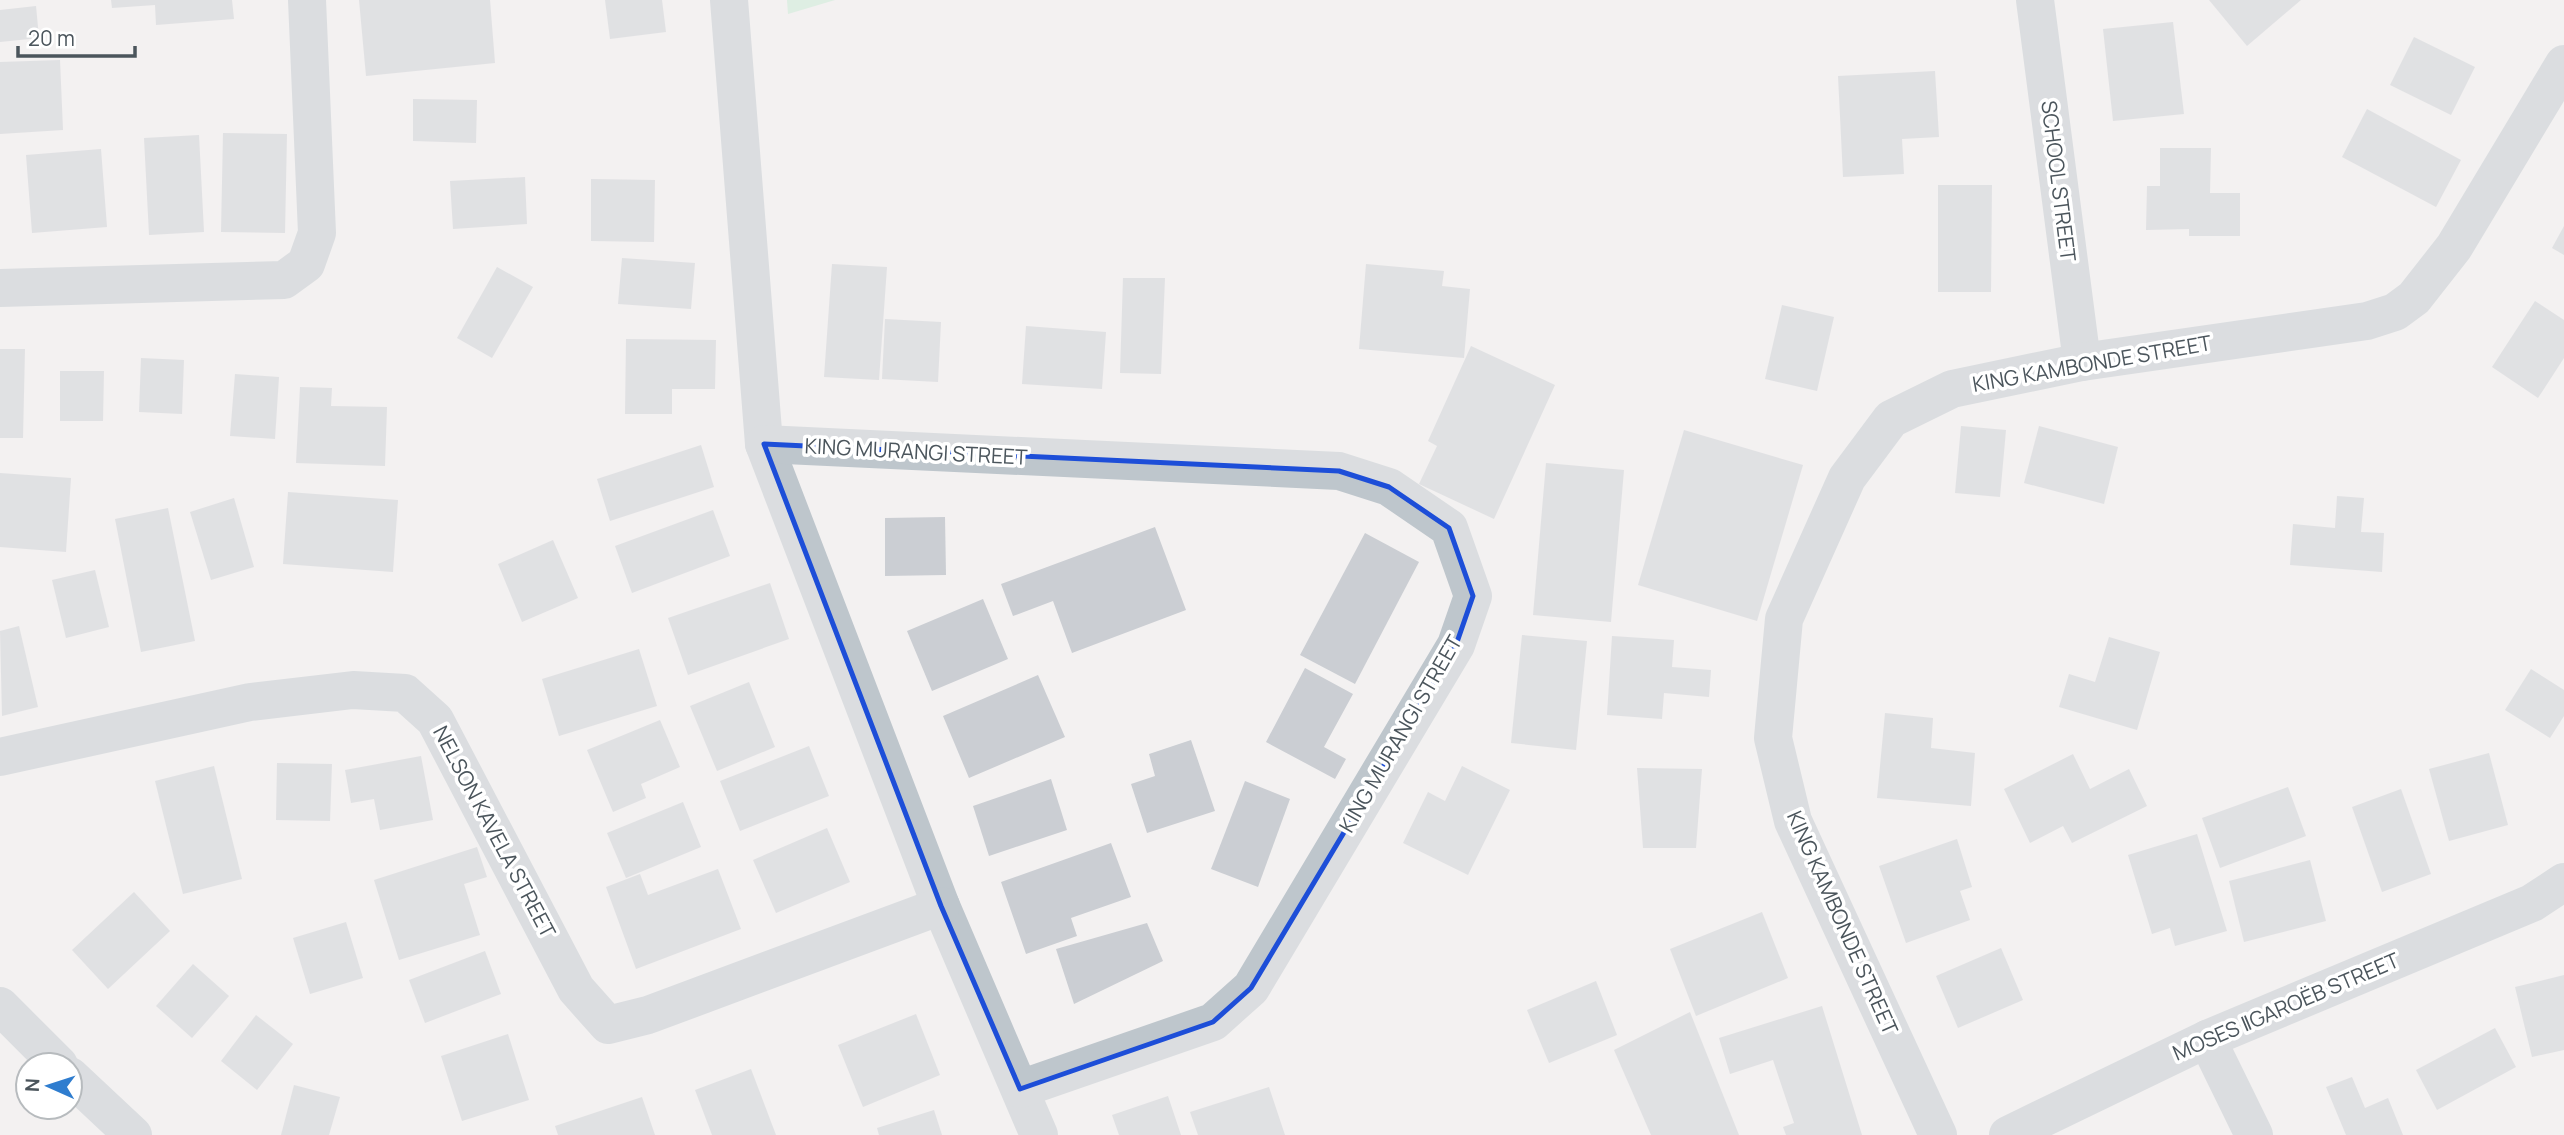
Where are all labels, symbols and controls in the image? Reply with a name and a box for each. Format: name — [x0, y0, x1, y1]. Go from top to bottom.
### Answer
scale bar — [18, 14, 135, 58]
text: 20 m — [28, 24, 75, 52]
street label: SCHOOL STREET — [2035, 99, 2083, 263]
street label: KING KAMBONDE STREET — [1970, 328, 2214, 398]
street label: KING MURANGI STREET — [804, 431, 1029, 471]
street label: KING MURANGI STREET — [1332, 629, 1468, 837]
street label: NELSON KAVELA STREET — [427, 721, 563, 943]
street label: KING KAMBONDE STREET — [1781, 806, 1905, 1039]
street label: MOSES ǁGAROËB STREET — [2168, 945, 2404, 1067]
north arrow — [14, 1051, 84, 1121]
text: N — [19, 1078, 45, 1093]

